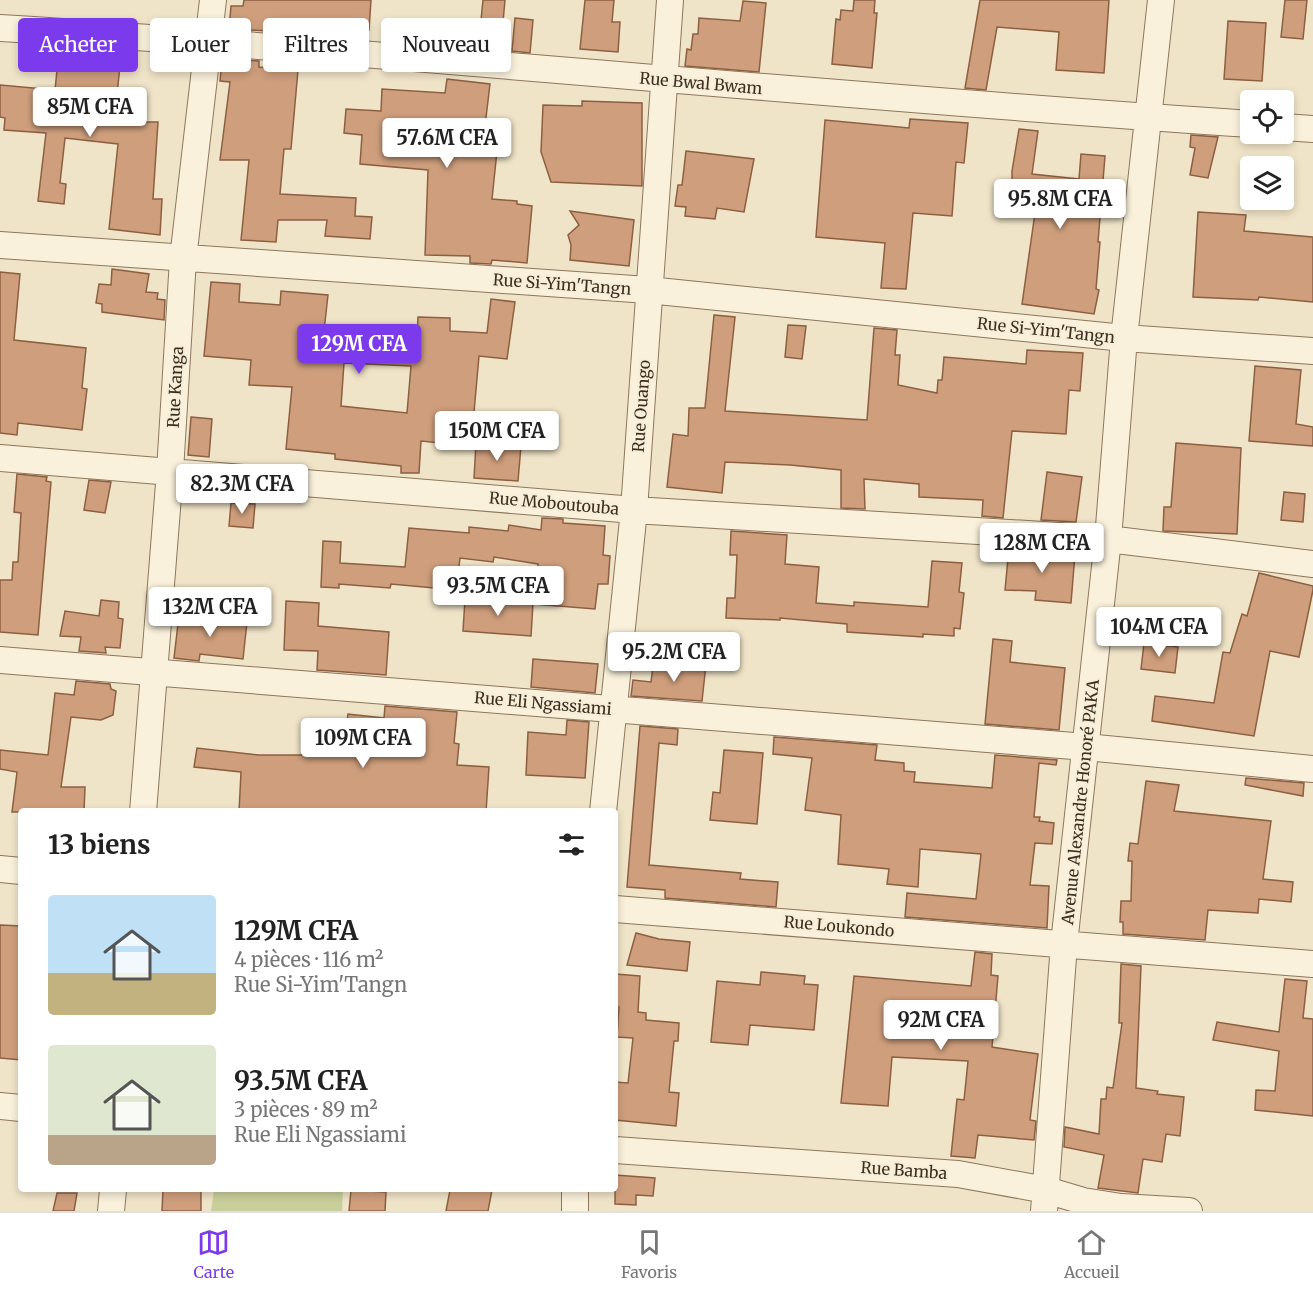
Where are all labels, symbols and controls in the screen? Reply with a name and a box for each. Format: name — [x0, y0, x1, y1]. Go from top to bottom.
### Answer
chip: Acheter — [18, 18, 138, 72]
chip: Louer — [150, 18, 251, 72]
chip: Filtres — [263, 18, 369, 72]
chip: Nouveau — [381, 18, 511, 72]
street label: Rue Bwal Bwam — [639, 68, 763, 98]
pin: 85M CFA — [35, 87, 145, 138]
map controls — [1240, 90, 1294, 210]
button: locate — [1240, 90, 1294, 144]
text: 85M CFA — [47, 94, 133, 119]
pin: 57.6M CFA — [378, 118, 516, 169]
text: 57.6M CFA — [396, 125, 498, 150]
button: layers — [1240, 156, 1294, 210]
pin: 95.8M CFA — [991, 179, 1129, 230]
text: 95.8M CFA — [1008, 186, 1112, 211]
street label: Rue Si-Yim'Tangn — [492, 269, 632, 299]
street label: Rue Si-Yim'Tangn — [976, 313, 1116, 347]
pin: 129M CFA — [297, 324, 421, 375]
text: 129M CFA — [311, 331, 407, 356]
street label: Rue Kanga — [163, 345, 187, 428]
street label: Rue Ouango — [628, 359, 654, 453]
pin: 150M CFA — [435, 411, 559, 462]
text: 150M CFA — [449, 418, 545, 443]
pin: 82.3M CFA — [173, 464, 311, 515]
text: 82.3M CFA — [190, 471, 294, 496]
street label: Rue Moboutouba — [488, 487, 620, 519]
pin: 128M CFA — [980, 523, 1104, 574]
text: 128M CFA — [994, 530, 1090, 555]
pin: 93.5M CFA — [429, 566, 567, 617]
text: 93.5M CFA — [447, 573, 549, 598]
pin: 132M CFA — [148, 587, 272, 638]
text: 132M CFA — [163, 594, 257, 619]
pin: 104M CFA — [1097, 607, 1221, 658]
text: 104M CFA — [1110, 614, 1208, 639]
pin: 95.2M CFA — [605, 632, 743, 683]
text: 95.2M CFA — [622, 639, 726, 664]
street label: Avenue Alexandre Honoré PAKA — [1057, 678, 1103, 927]
street label: Rue Eli Ngassiami — [473, 687, 613, 719]
pin: 109M CFA — [301, 718, 425, 769]
text: 109M CFA — [315, 725, 411, 750]
text: 13 biens — [48, 828, 150, 861]
icon: filters — [555, 828, 588, 861]
street label: Rue Loukondo — [783, 911, 895, 941]
text: 129M CFA — [234, 914, 358, 947]
icon: home — [96, 919, 168, 991]
text: 4 pièces · 116 m² — [234, 947, 383, 972]
text: Rue Si-Yim'Tangn — [234, 972, 407, 997]
pin: 92M CFA — [886, 1000, 996, 1051]
text: 92M CFA — [898, 1007, 984, 1032]
text: 93.5M CFA — [234, 1064, 367, 1097]
icon: home — [96, 1069, 168, 1141]
text: 3 pièces · 89 m² — [234, 1097, 378, 1122]
text: Rue Eli Ngassiami — [234, 1122, 406, 1147]
street label: Rue Bamba — [860, 1157, 948, 1183]
tab: Carte — [193, 1226, 234, 1282]
tab: Favoris — [621, 1226, 677, 1282]
tab: Accueil — [1064, 1226, 1120, 1282]

